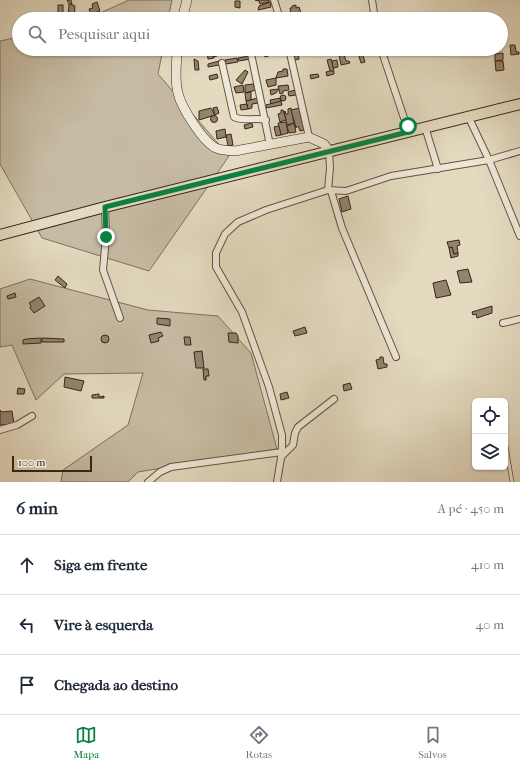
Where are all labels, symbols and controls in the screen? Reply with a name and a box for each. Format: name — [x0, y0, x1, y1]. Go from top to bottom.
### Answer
search box — [12, 12, 508, 56]
icon: search — [26, 23, 48, 45]
text: Pesquisar aqui — [58, 25, 150, 43]
route start — [399, 117, 417, 135]
route end — [97, 228, 115, 246]
map controls — [472, 398, 508, 470]
button: locate — [472, 398, 508, 434]
button: layers — [472, 434, 508, 470]
scale bar — [12, 454, 92, 473]
text: 100 m — [18, 456, 46, 469]
text: 6 min — [16, 498, 58, 518]
text: A pé · 450 m — [437, 501, 504, 516]
icon: ahead — [16, 554, 38, 576]
text: Siga em frente — [54, 556, 147, 574]
text: 410 m — [471, 557, 504, 572]
icon: left — [16, 614, 38, 636]
text: Vire à esquerda — [54, 616, 153, 634]
text: 40 m — [476, 617, 504, 632]
icon: arrive — [16, 674, 38, 696]
text: Chegada ao destino — [54, 676, 178, 694]
tab: Mapa — [73, 724, 99, 761]
tab: Rotas — [246, 724, 272, 761]
tab: Salvos — [418, 724, 447, 761]

